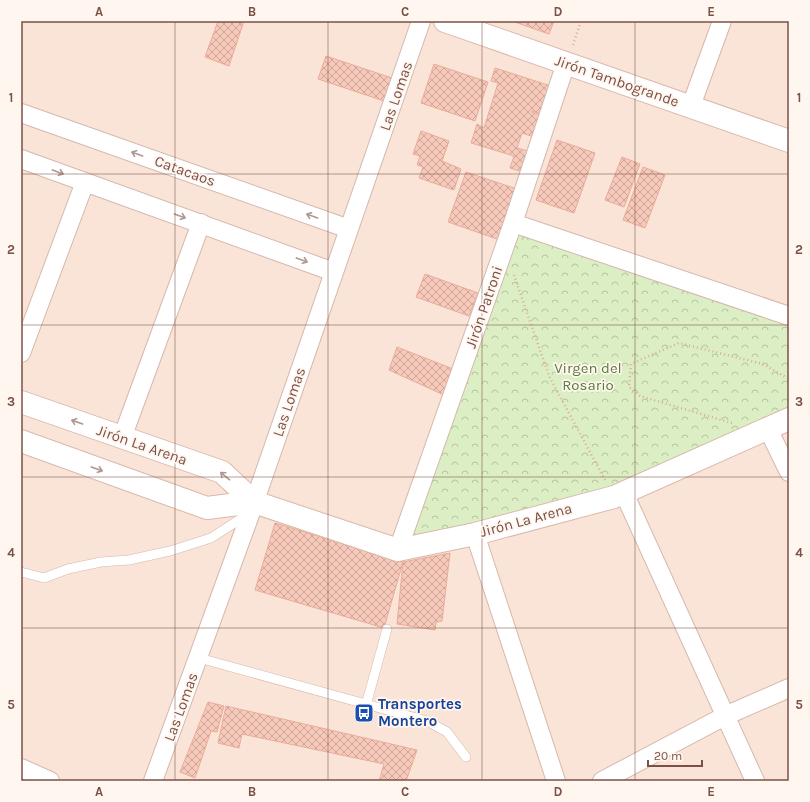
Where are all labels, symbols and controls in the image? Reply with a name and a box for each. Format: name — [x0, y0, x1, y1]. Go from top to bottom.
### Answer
text: A — [95, 4, 103, 19]
text: B — [248, 4, 256, 19]
text: C — [401, 4, 409, 19]
text: D — [554, 4, 563, 19]
text: E — [707, 4, 715, 19]
street label: Jirón Tambogrande — [553, 51, 681, 111]
street label: Las Lomas — [376, 59, 416, 133]
text: 1 — [9, 90, 13, 105]
text: 1 — [797, 90, 801, 105]
one-way arrow — [132, 149, 144, 157]
street label: Catacaos — [152, 152, 218, 190]
one-way arrow — [51, 169, 64, 176]
one-way arrow — [306, 212, 319, 219]
one-way arrow — [173, 213, 186, 220]
text: 2 — [7, 242, 15, 257]
text: 2 — [795, 242, 803, 257]
one-way arrow — [296, 257, 309, 264]
street label: Jirón Patroni — [461, 263, 507, 351]
park label: Virgen del Rosario — [554, 359, 622, 394]
street label: Las Lomas — [269, 365, 309, 439]
text: 3 — [7, 394, 15, 409]
text: 3 — [795, 394, 803, 409]
one-way arrow — [71, 418, 84, 425]
street label: Jirón La Arena — [94, 421, 190, 469]
one-way arrow — [91, 465, 103, 473]
one-way arrow — [220, 472, 231, 481]
street label: Jirón La Arena — [478, 499, 574, 541]
text: 4 — [7, 545, 15, 560]
text: 4 — [795, 545, 803, 560]
street label: Las Lomas — [160, 670, 202, 744]
place label: Transportes Montero — [378, 695, 462, 730]
text: 5 — [7, 697, 15, 712]
text: 5 — [795, 697, 803, 712]
bus stop icon: Transportes Montero — [353, 702, 375, 724]
scale bar — [648, 742, 702, 768]
text: 20 m — [654, 749, 682, 763]
text: A — [95, 784, 103, 799]
text: B — [248, 784, 256, 799]
text: C — [401, 784, 409, 799]
text: D — [554, 784, 563, 799]
text: E — [707, 784, 715, 799]

